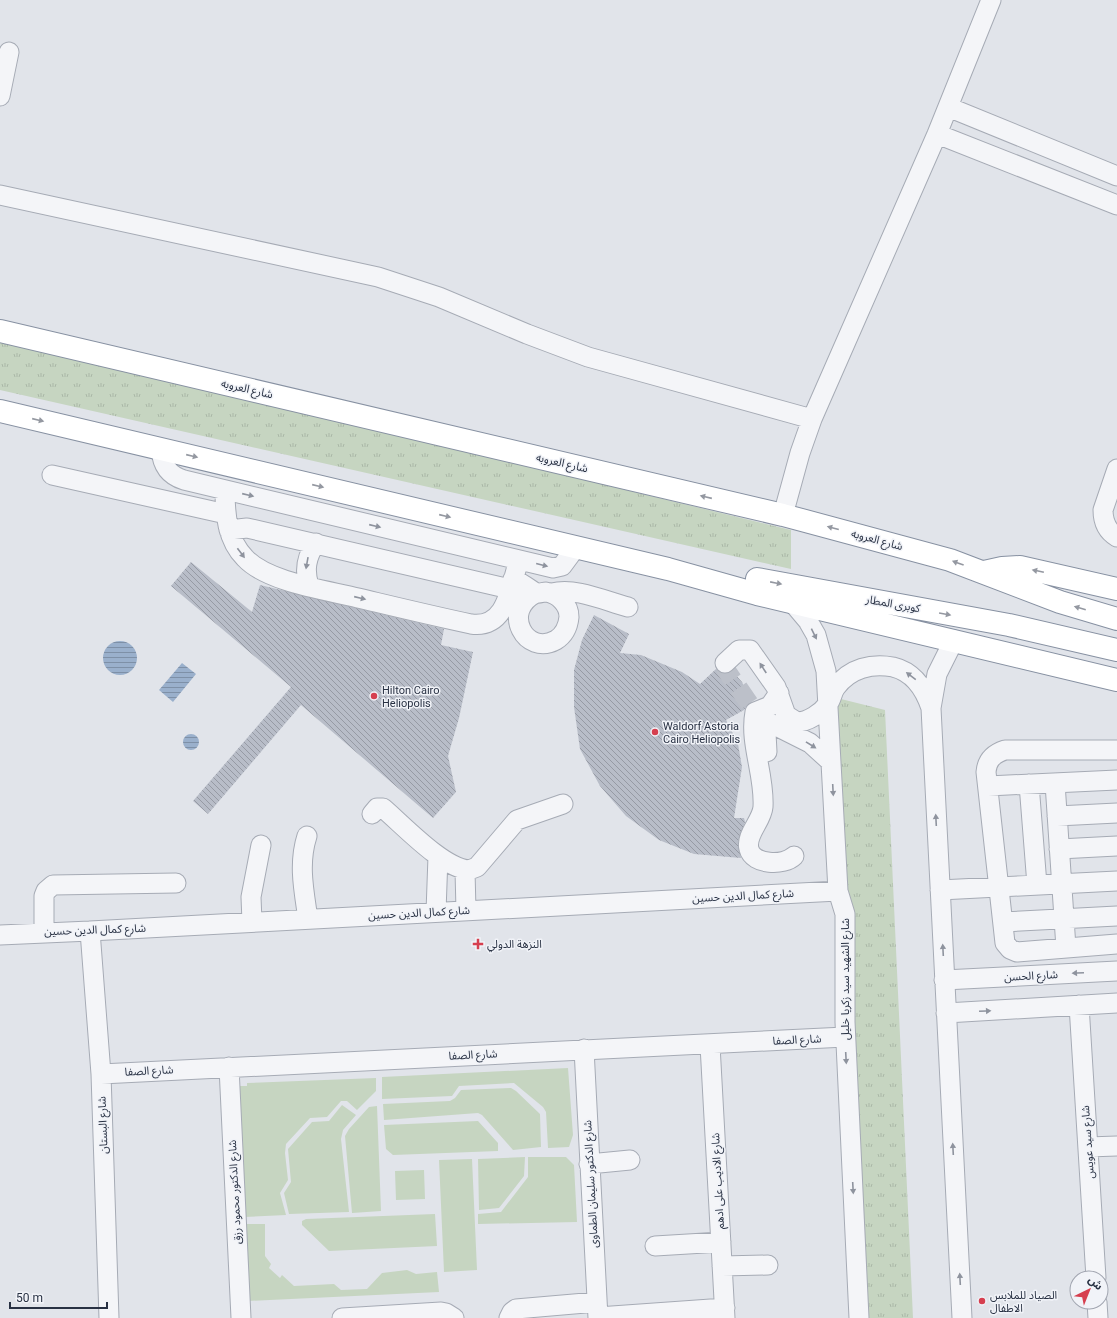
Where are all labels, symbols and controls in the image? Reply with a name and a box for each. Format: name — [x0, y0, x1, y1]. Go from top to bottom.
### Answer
street label: شارع العروبه — [220, 377, 275, 402]
one-way arrow — [32, 418, 44, 424]
street label: شارع العروبه — [535, 451, 590, 476]
one-way arrow — [186, 453, 198, 459]
one-way arrow — [313, 483, 325, 489]
one-way arrow — [242, 493, 255, 499]
one-way arrow — [700, 494, 712, 500]
one-way arrow — [439, 514, 451, 520]
one-way arrow — [369, 523, 381, 529]
one-way arrow — [826, 525, 838, 531]
street label: شارع العروبه — [849, 527, 905, 554]
one-way arrow — [236, 547, 245, 558]
one-way arrow — [304, 557, 310, 570]
one-way arrow — [951, 559, 963, 565]
one-way arrow — [536, 563, 548, 569]
one-way arrow — [1032, 567, 1044, 573]
one-way arrow — [769, 580, 782, 586]
street label: كوبرى المطار — [864, 593, 922, 615]
one-way arrow — [354, 595, 366, 601]
one-way arrow — [1073, 605, 1085, 611]
one-way arrow — [939, 611, 951, 617]
one-way arrow — [811, 628, 818, 640]
one-way arrow — [759, 662, 767, 673]
one-way arrow — [905, 672, 916, 680]
place label: Hilton Cairo Heliopolis — [382, 684, 439, 710]
marker: Hilton Cairo Heliopolis — [369, 691, 379, 701]
place label: Waldorf Astoria Cairo Heliopolis — [663, 720, 741, 746]
marker: Waldorf Astoria Cairo Heliopolis — [650, 727, 660, 737]
one-way arrow — [806, 741, 817, 748]
one-way arrow — [829, 784, 836, 796]
one-way arrow — [933, 814, 940, 826]
street label: شارع كمال الدين حسين — [692, 887, 795, 906]
street label: شارع كمال الدين حسين — [368, 904, 471, 923]
street label: شارع الشهيد سيد زكريا خليل — [839, 918, 853, 1040]
street label: شارع كمال الدين حسين — [44, 922, 147, 939]
marker: النزهة الدولي — [472, 938, 484, 950]
place label: النزهة الدولي — [487, 938, 542, 953]
one-way arrow — [939, 943, 946, 956]
street label: شارع الحسن — [1004, 968, 1059, 985]
one-way arrow — [1072, 970, 1084, 977]
one-way arrow — [979, 1007, 991, 1014]
street label: شارع الصفا — [772, 1032, 822, 1049]
street label: شارع الصفا — [448, 1047, 498, 1064]
one-way arrow — [843, 1052, 850, 1064]
street label: شارع الصفا — [124, 1063, 174, 1080]
street label: شارع البستان — [95, 1096, 112, 1154]
street label: شارع سيد عويس — [1079, 1104, 1098, 1179]
street label: شارع الدكتور سليمان الطماوى — [581, 1119, 602, 1248]
street label: شارع الاديب على ادهم — [709, 1132, 729, 1230]
street label: شارع الدكتور محمود رزق — [226, 1139, 245, 1245]
one-way arrow — [950, 1142, 956, 1155]
one-way arrow — [850, 1182, 856, 1195]
north arrow — [1069, 1270, 1109, 1310]
one-way arrow — [956, 1273, 963, 1285]
text: ش — [1086, 1273, 1105, 1293]
scale bar — [10, 1284, 107, 1310]
place label: الصياد للملابس الاطفال — [990, 1289, 1057, 1315]
text: 50 m — [16, 1291, 43, 1305]
marker: الصياد للملابس الاطفال — [977, 1296, 987, 1306]

